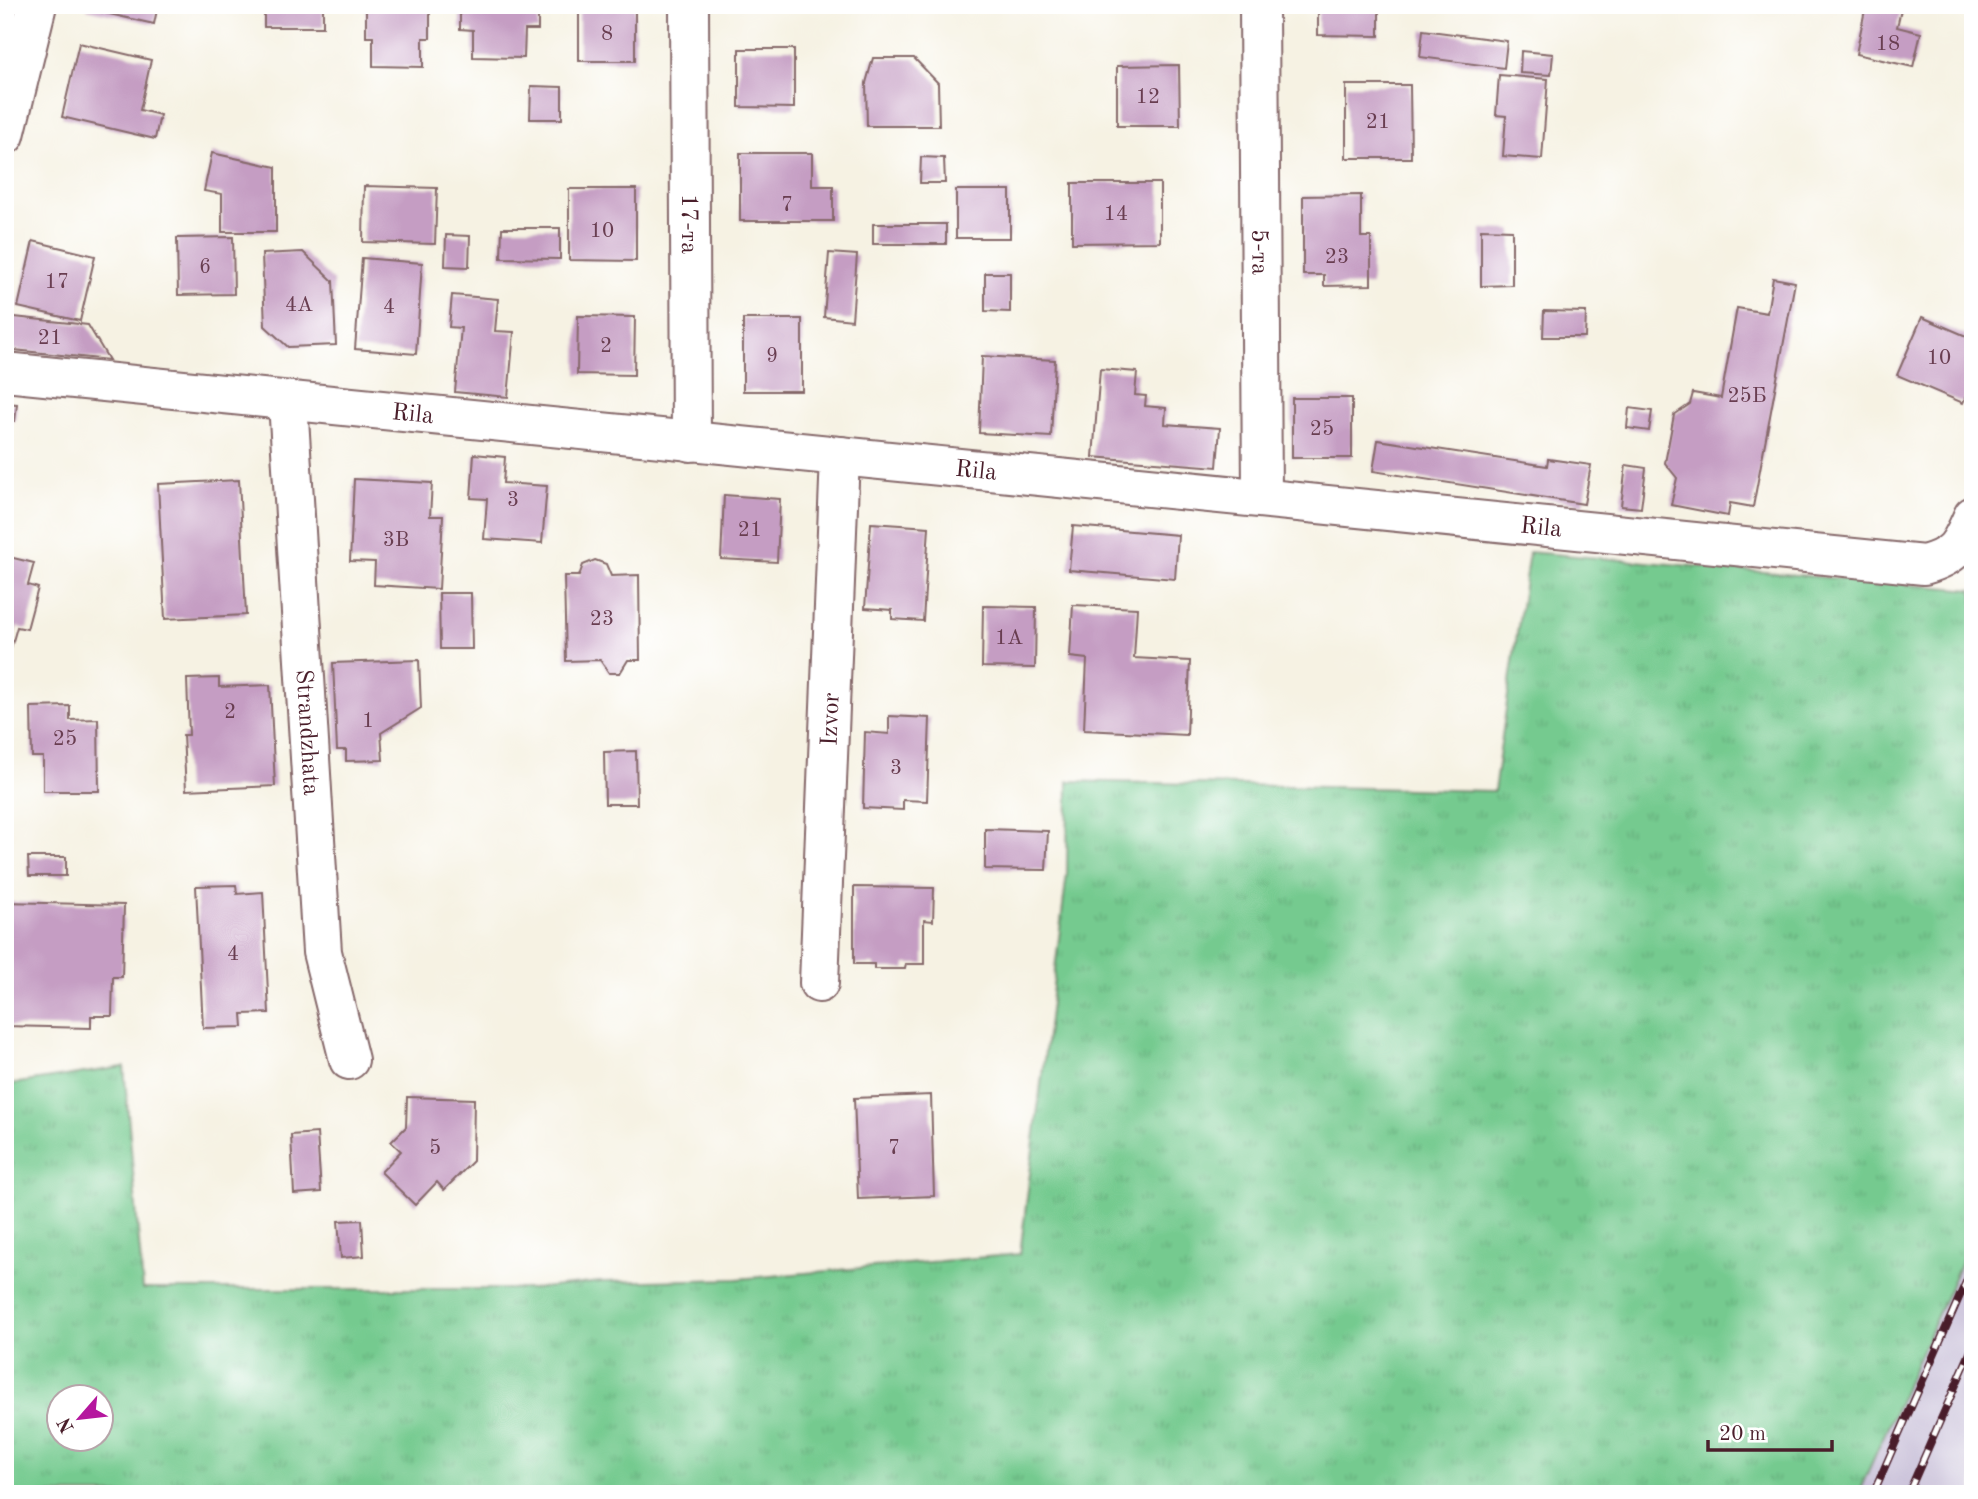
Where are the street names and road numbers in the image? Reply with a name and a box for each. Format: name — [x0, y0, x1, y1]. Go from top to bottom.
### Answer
street label: 17-та — [676, 194, 700, 254]
street label: 5-та — [1246, 229, 1271, 275]
street label: Rila — [391, 401, 435, 429]
street label: Rila — [954, 458, 998, 486]
street label: Rila — [1519, 514, 1563, 543]
street label: Strandzhata — [291, 669, 322, 796]
street label: Izvor — [818, 692, 845, 746]

